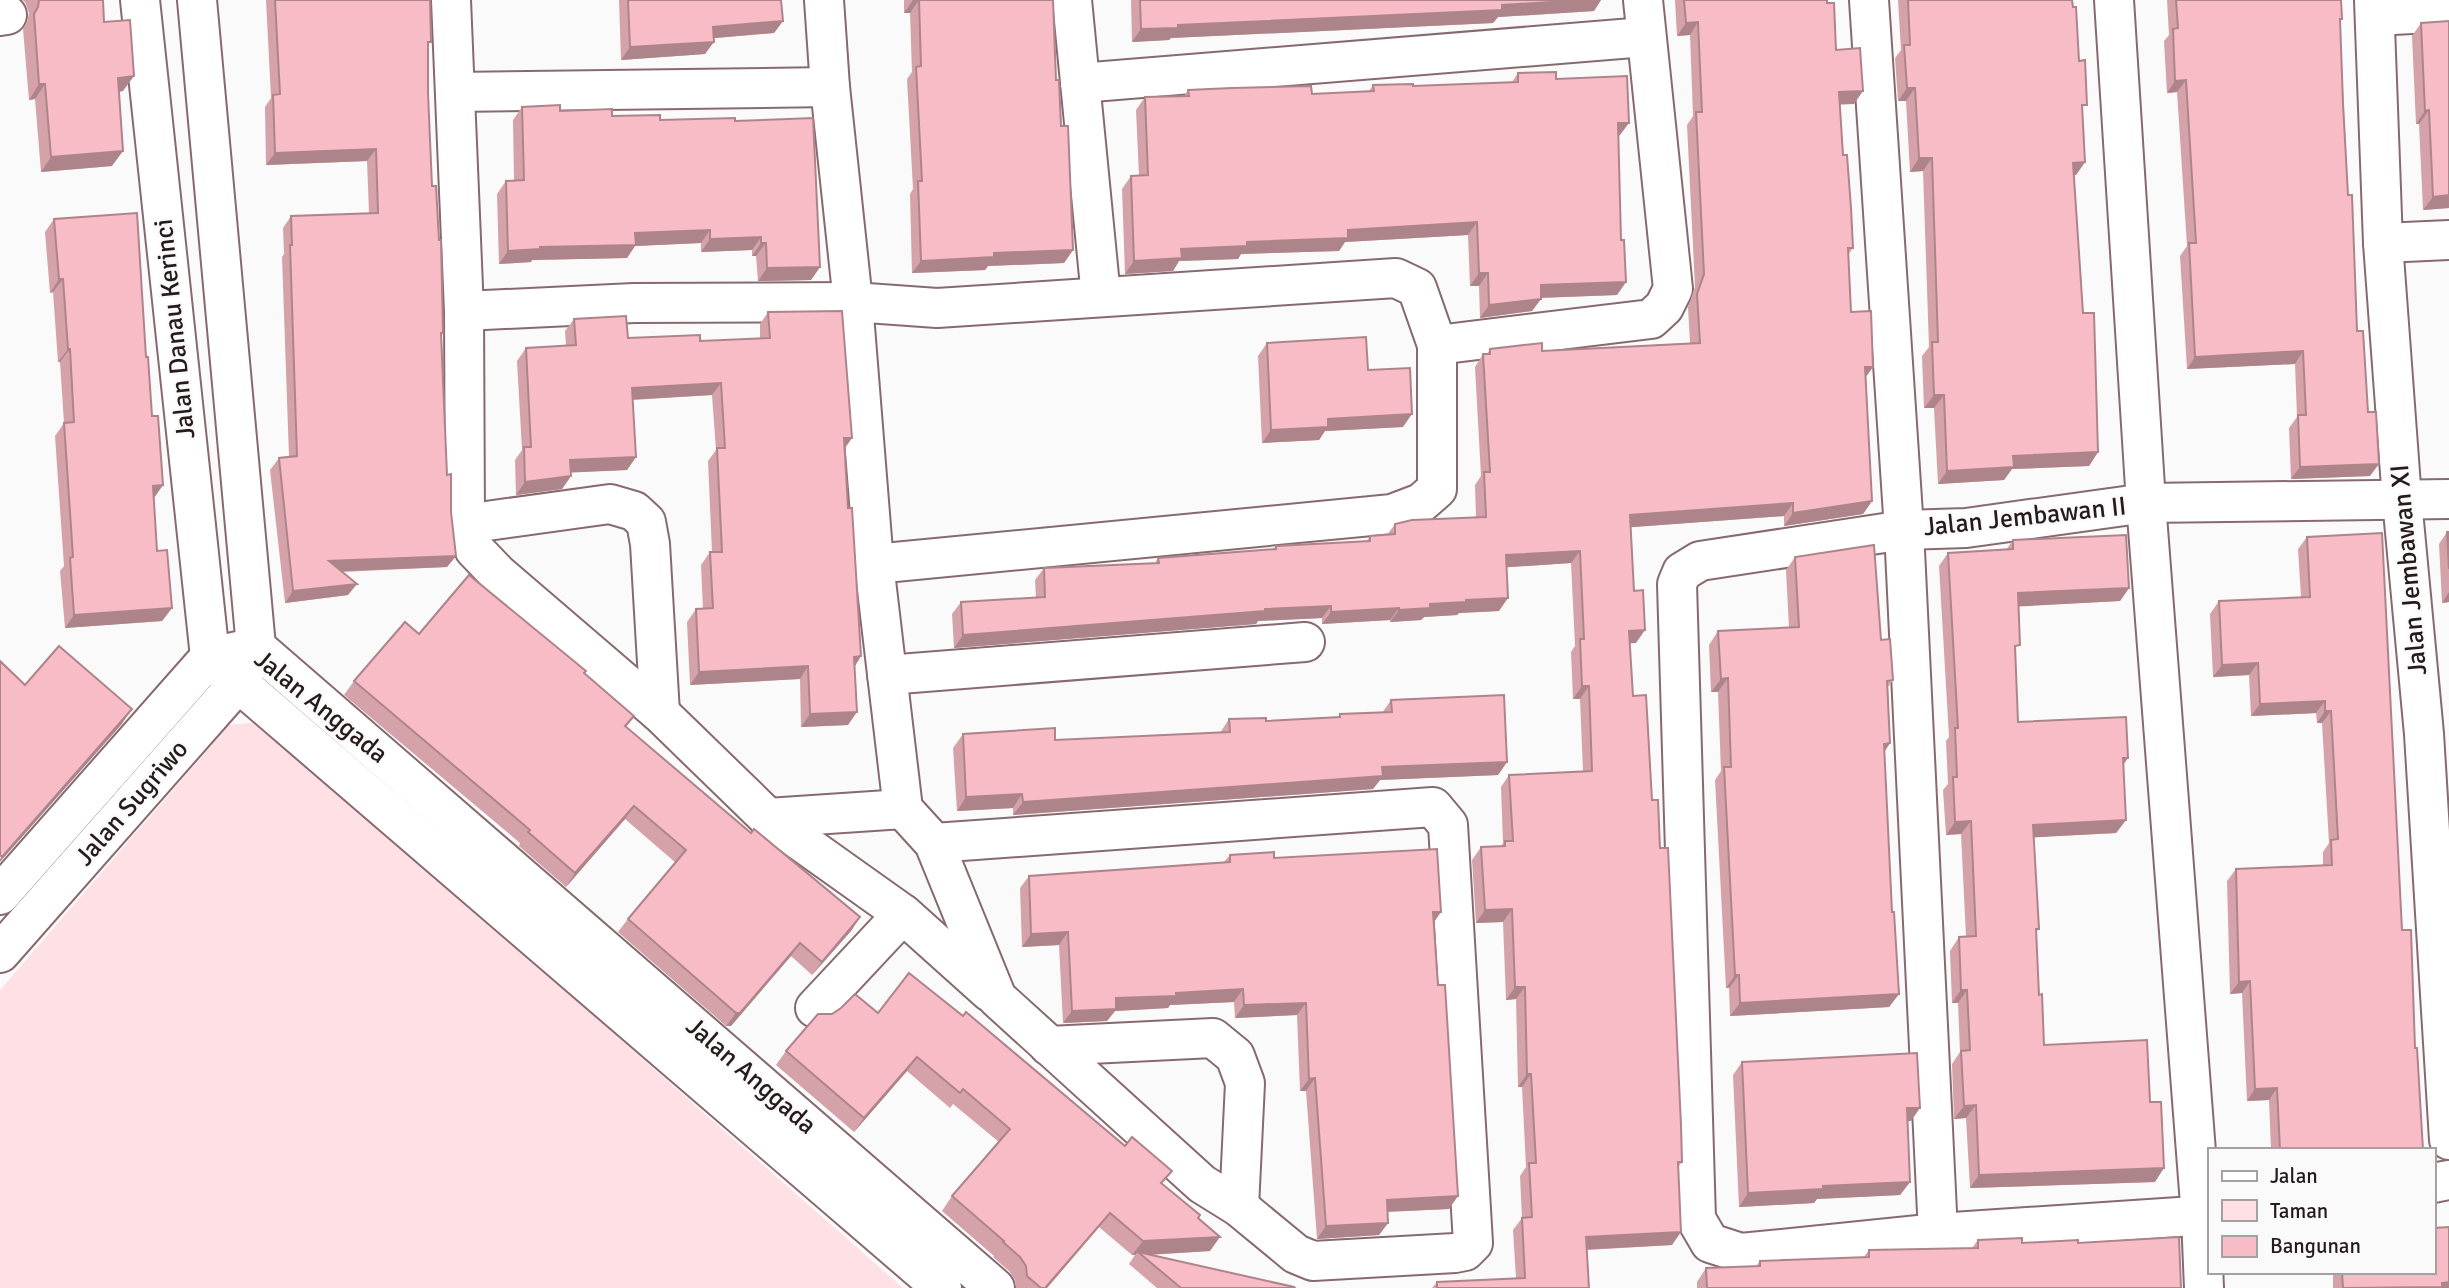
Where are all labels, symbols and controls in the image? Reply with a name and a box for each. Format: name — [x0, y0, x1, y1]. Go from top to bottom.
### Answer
street label: Jalan Danau Kerinci — [148, 217, 202, 441]
street label: Jalan Jembawan XI — [2384, 463, 2434, 677]
street label: Jalan Jembawan II — [1922, 490, 2128, 544]
street label: Jalan Anggada — [248, 643, 394, 771]
street label: Jalan Sugriwo — [69, 734, 195, 872]
street label: Jalan Anggada — [679, 1011, 823, 1141]
legend — [2208, 1148, 2435, 1274]
text: Jalan — [2270, 1163, 2318, 1189]
text: Taman — [2270, 1198, 2328, 1224]
text: Bangunan — [2270, 1233, 2361, 1259]

